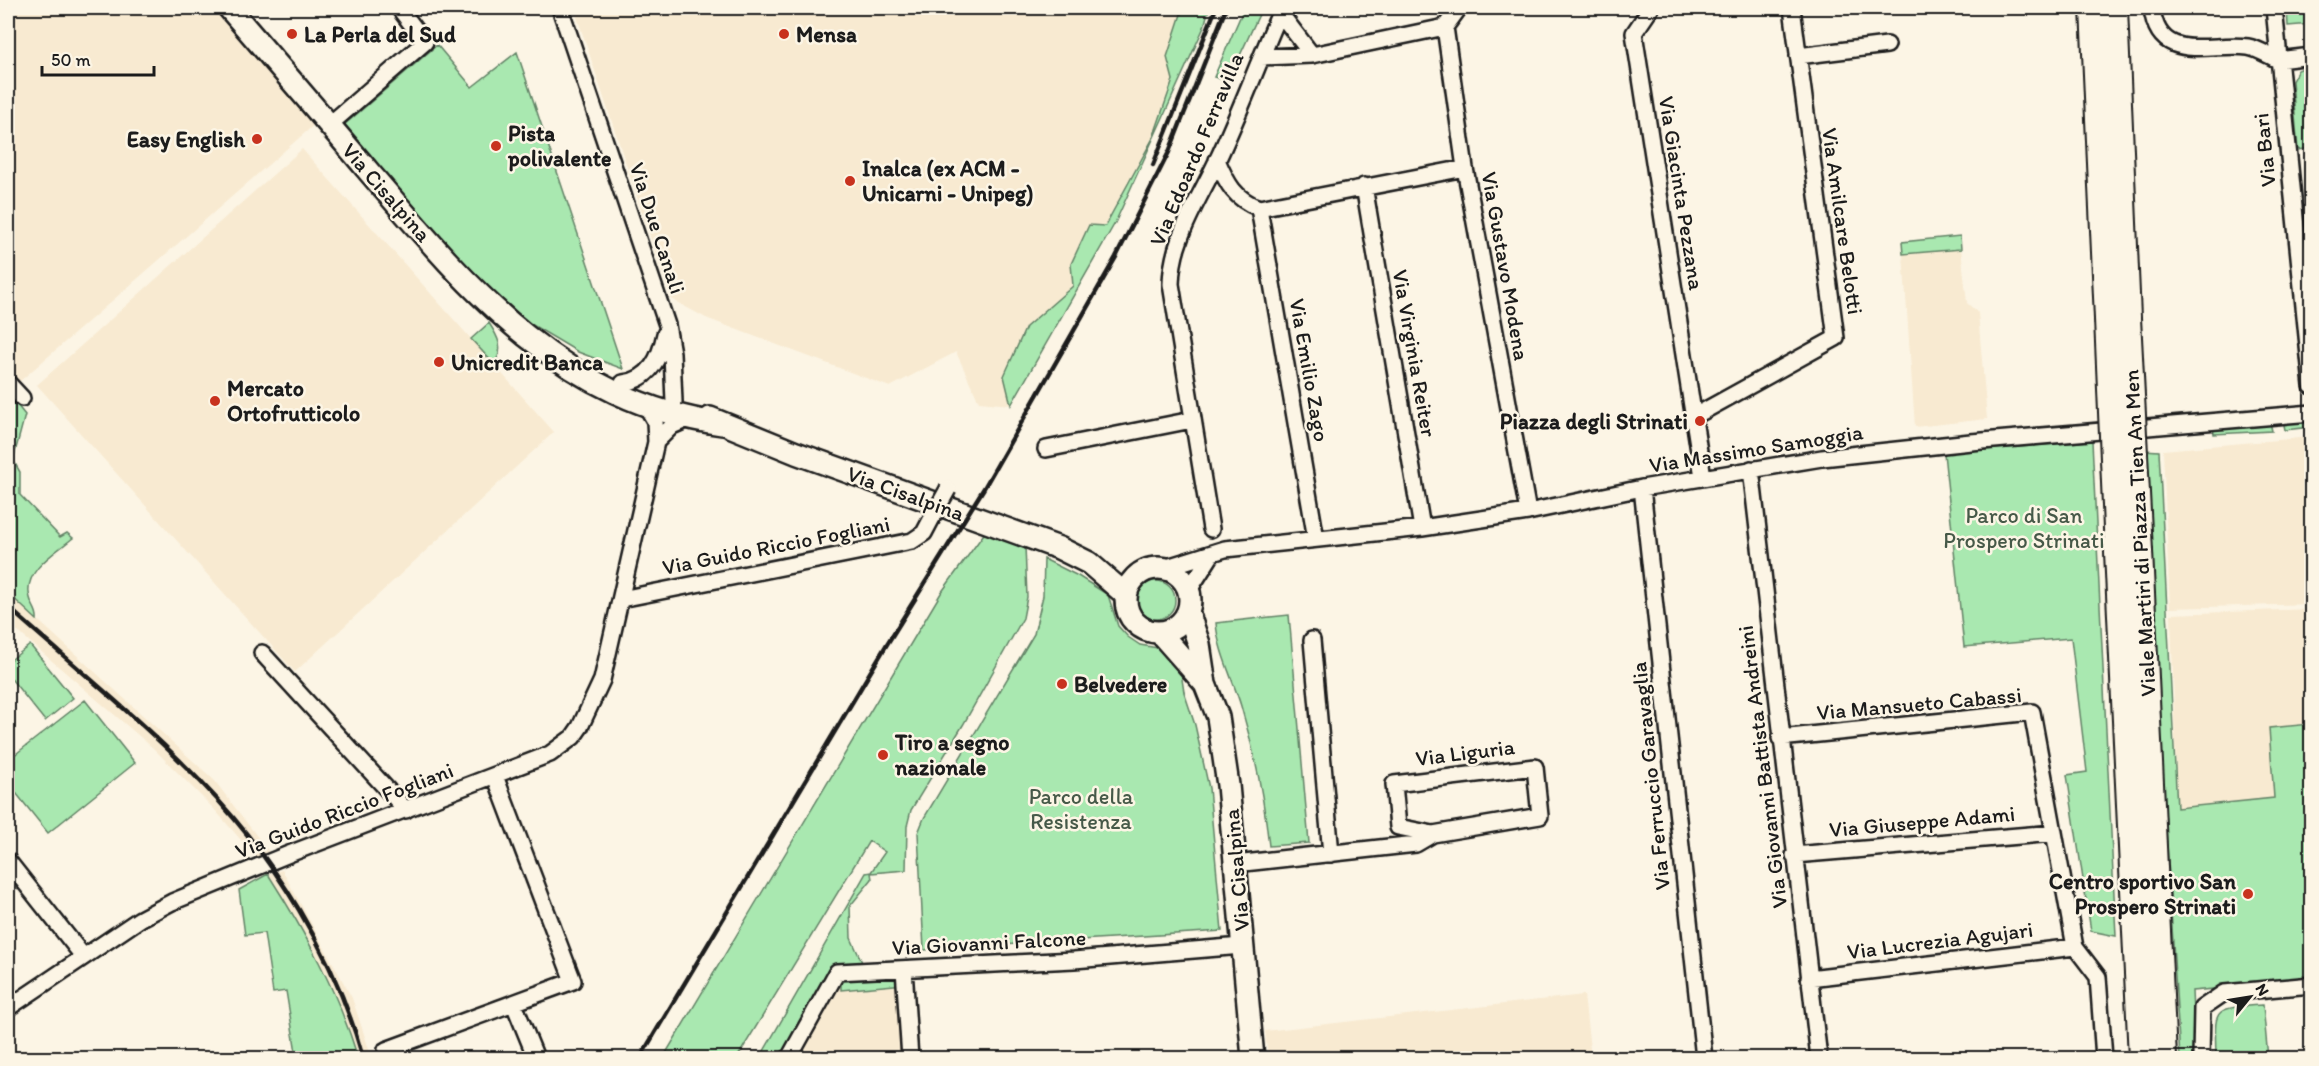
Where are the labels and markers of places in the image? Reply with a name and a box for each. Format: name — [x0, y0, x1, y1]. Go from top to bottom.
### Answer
place label: La Perla del Sud — [304, 21, 456, 48]
place label: Mensa — [796, 21, 857, 48]
marker: La Perla del Sud — [285, 27, 299, 41]
marker: Mensa — [777, 27, 791, 41]
place label: Pista polivalente — [507, 120, 612, 172]
place label: Easy English — [127, 126, 246, 153]
marker: Easy English — [250, 132, 264, 146]
marker: Pista polivalente — [489, 139, 503, 153]
place label: Inalca (ex ACM - Unicarni - Unipeg) — [862, 155, 1033, 207]
marker: Inalca (ex ACM - Unicarni - Unipeg) — [843, 174, 857, 188]
place label: Unicredit Banca — [451, 349, 603, 376]
marker: Unicredit Banca — [432, 355, 446, 369]
place label: Mercato Ortofrutticolo — [227, 375, 360, 427]
marker: Mercato Ortofrutticolo — [208, 394, 222, 408]
place label: Piazza degli Strinati — [1500, 408, 1688, 435]
marker: Piazza degli Strinati — [1693, 414, 1707, 428]
place label: Belvedere — [1074, 671, 1167, 698]
marker: Belvedere — [1055, 677, 1069, 691]
place label: Tiro a segno nazionale — [894, 729, 1009, 781]
marker: Tiro a segno nazionale — [876, 748, 890, 762]
place label: Centro sportivo San Prospero Strinati — [2049, 868, 2237, 920]
marker: Centro sportivo San Prospero Strinati — [2241, 887, 2255, 901]

